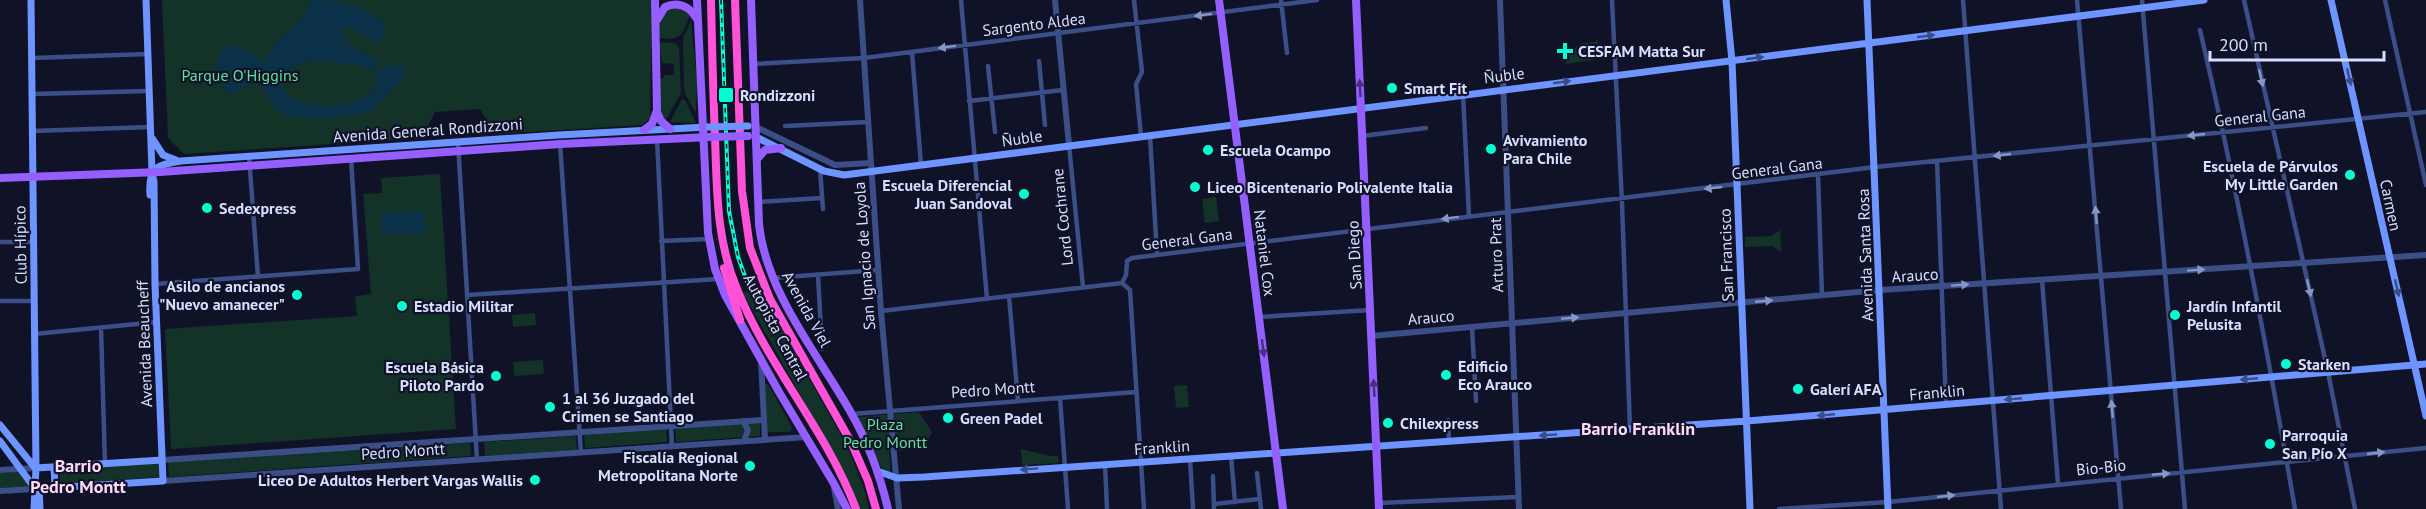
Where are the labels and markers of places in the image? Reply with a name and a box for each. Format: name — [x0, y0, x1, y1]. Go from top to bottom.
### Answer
place label: CESFAM Matta Sur — [1578, 41, 1705, 61]
marker: CESFAM Matta Sur — [1556, 42, 1574, 60]
place label: Smart Fit — [1404, 78, 1467, 98]
marker: Smart Fit — [1385, 81, 1399, 95]
place label: Rondizzoni — [740, 85, 815, 105]
marker: Rondizzoni — [717, 86, 735, 104]
place label: Avivamiento Para Chile — [1503, 130, 1588, 168]
place label: Escuela Ocampo — [1220, 140, 1331, 160]
marker: Avivamiento Para Chile — [1484, 142, 1498, 156]
marker: Escuela Ocampo — [1201, 143, 1215, 157]
place label: Escuela de Párvulos My Little Garden — [2203, 156, 2338, 194]
marker: Escuela de Párvulos My Little Garden — [2343, 168, 2357, 182]
place label: Escuela Diferencial Juan Sandoval — [882, 175, 1012, 213]
place label: Liceo Bicentenario Polivalente Italia — [1207, 177, 1453, 197]
marker: Liceo Bicentenario Polivalente Italia — [1188, 180, 1202, 194]
marker: Escuela Diferencial Juan Sandoval — [1017, 187, 1031, 201]
place label: Sedexpress — [219, 198, 297, 218]
marker: Sedexpress — [200, 201, 214, 215]
place label: Asilo de ancianos "Nuevo amanecer" — [159, 276, 285, 314]
marker: Asilo de ancianos "Nuevo amanecer" — [290, 288, 304, 302]
place label: Estadio Militar — [414, 296, 514, 316]
place label: Jardín Infantil Pelusita — [2186, 296, 2282, 334]
marker: Estadio Militar — [395, 299, 409, 313]
marker: Jardín Infantil Pelusita — [2168, 308, 2182, 322]
place label: Starken — [2298, 354, 2350, 374]
place label: Edificio Eco Arauco — [1458, 356, 1533, 394]
place label: Escuela Básica Piloto Pardo — [385, 357, 484, 395]
marker: Starken — [2279, 357, 2293, 371]
marker: Edificio Eco Arauco — [1439, 368, 1453, 382]
marker: Escuela Básica Piloto Pardo — [489, 369, 503, 383]
place label: Galerí AFA — [1810, 379, 1882, 399]
marker: Galerí AFA — [1791, 382, 1805, 396]
place label: 1 al 36 Juzgado del Crimen se Santiago — [562, 388, 695, 426]
marker: 1 al 36 Juzgado del Crimen se Santiago — [543, 400, 557, 414]
place label: Green Padel — [960, 408, 1043, 428]
marker: Green Padel — [941, 411, 955, 425]
place label: Chilexpress — [1400, 413, 1479, 433]
marker: Chilexpress — [1381, 416, 1395, 430]
place label: Parroquia San Pío X — [2282, 425, 2348, 463]
marker: Parroquia San Pío X — [2263, 437, 2277, 451]
place label: Fiscalía Regional Metropolitana Norte — [598, 447, 738, 485]
marker: Fiscalía Regional Metropolitana Norte — [743, 459, 757, 473]
place label: Liceo De Adultos Herbert Vargas Wallis — [258, 470, 523, 490]
marker: Liceo De Adultos Herbert Vargas Wallis — [528, 473, 542, 487]

